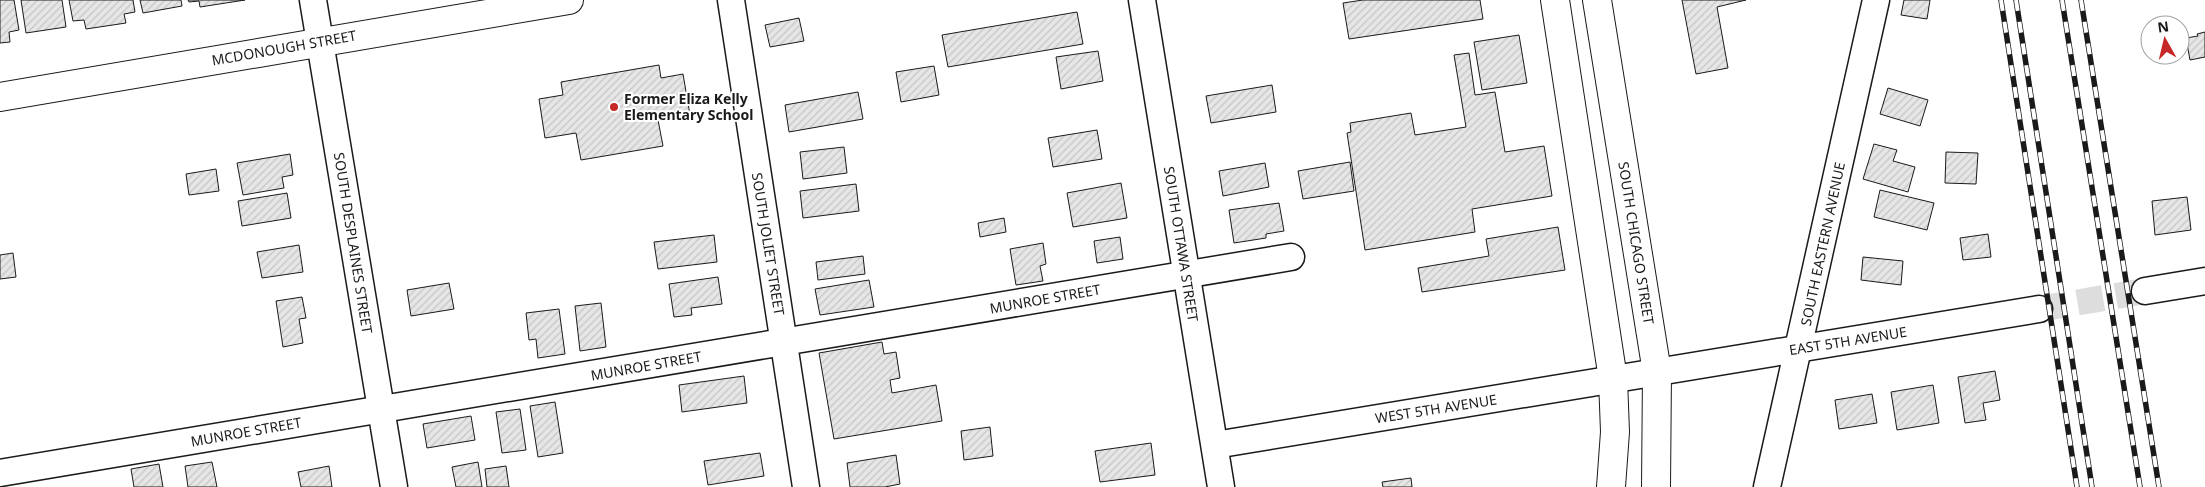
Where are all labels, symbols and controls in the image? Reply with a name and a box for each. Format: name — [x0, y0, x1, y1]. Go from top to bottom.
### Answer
north arrow — [2140, 15, 2190, 65]
text: N — [2156, 16, 2170, 37]
street label: MCDONOUGH STREET — [210, 25, 358, 70]
place label: Former Eliza Kelly Elementary School — [624, 89, 754, 124]
marker: Former Eliza Kelly Elementary School — [608, 101, 620, 113]
street label: SOUTH DESPLAINES STREET — [330, 151, 377, 335]
street label: SOUTH CHICAGO STREET — [1614, 160, 1659, 326]
street label: SOUTH EASTERN AVENUE — [1796, 160, 1849, 327]
street label: SOUTH OTTAWA STREET — [1160, 165, 1203, 323]
street label: SOUTH JOLIET STREET — [748, 171, 789, 317]
street label: MUNROE STREET — [988, 279, 1102, 318]
street label: EAST 5TH AVENUE — [1788, 322, 1908, 359]
street label: MUNROE STREET — [589, 346, 703, 385]
street label: WEST 5TH AVENUE — [1374, 390, 1498, 428]
street label: MUNROE STREET — [189, 412, 303, 451]

